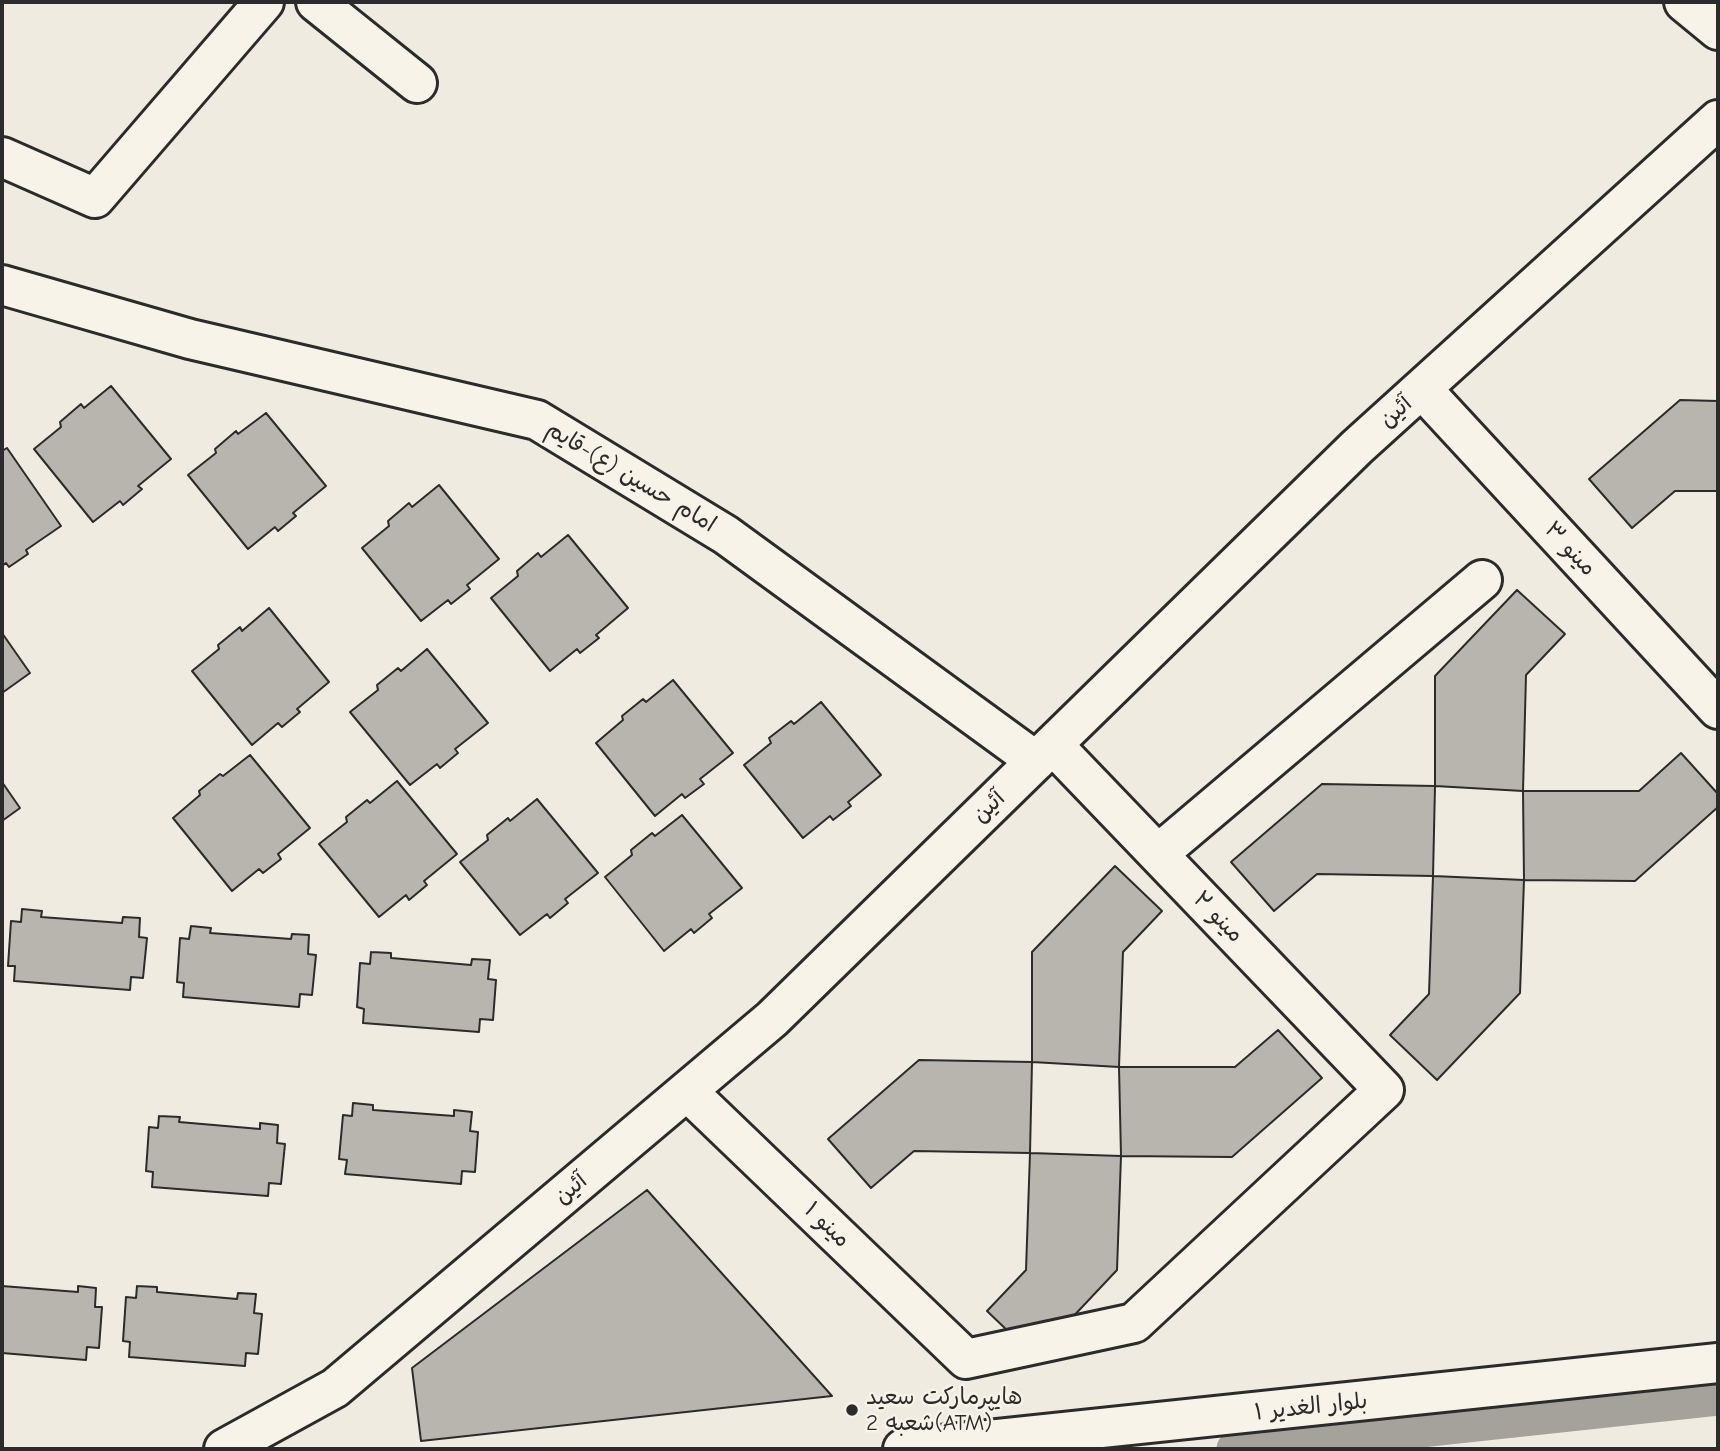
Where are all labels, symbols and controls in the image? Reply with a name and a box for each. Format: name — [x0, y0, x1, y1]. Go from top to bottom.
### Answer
street label: آئین — [1374, 390, 1418, 434]
street label: امام حسین (ع)-قایم — [541, 415, 721, 539]
street label: مینو ۳ — [1538, 516, 1602, 582]
street label: آئین — [967, 785, 1011, 829]
street label: مینو ۲ — [1187, 886, 1249, 948]
street label: آئین — [549, 1167, 593, 1211]
street label: مینو ۱ — [798, 1196, 856, 1254]
place label: هایپرمارکت سعید شعبه 2(ATM) — [866, 1383, 1022, 1437]
street label: بلوار الغدیر ۱ — [1253, 1387, 1369, 1427]
marker: هایپرمارکت سعید شعبه 2(ATM) — [844, 1402, 860, 1418]

